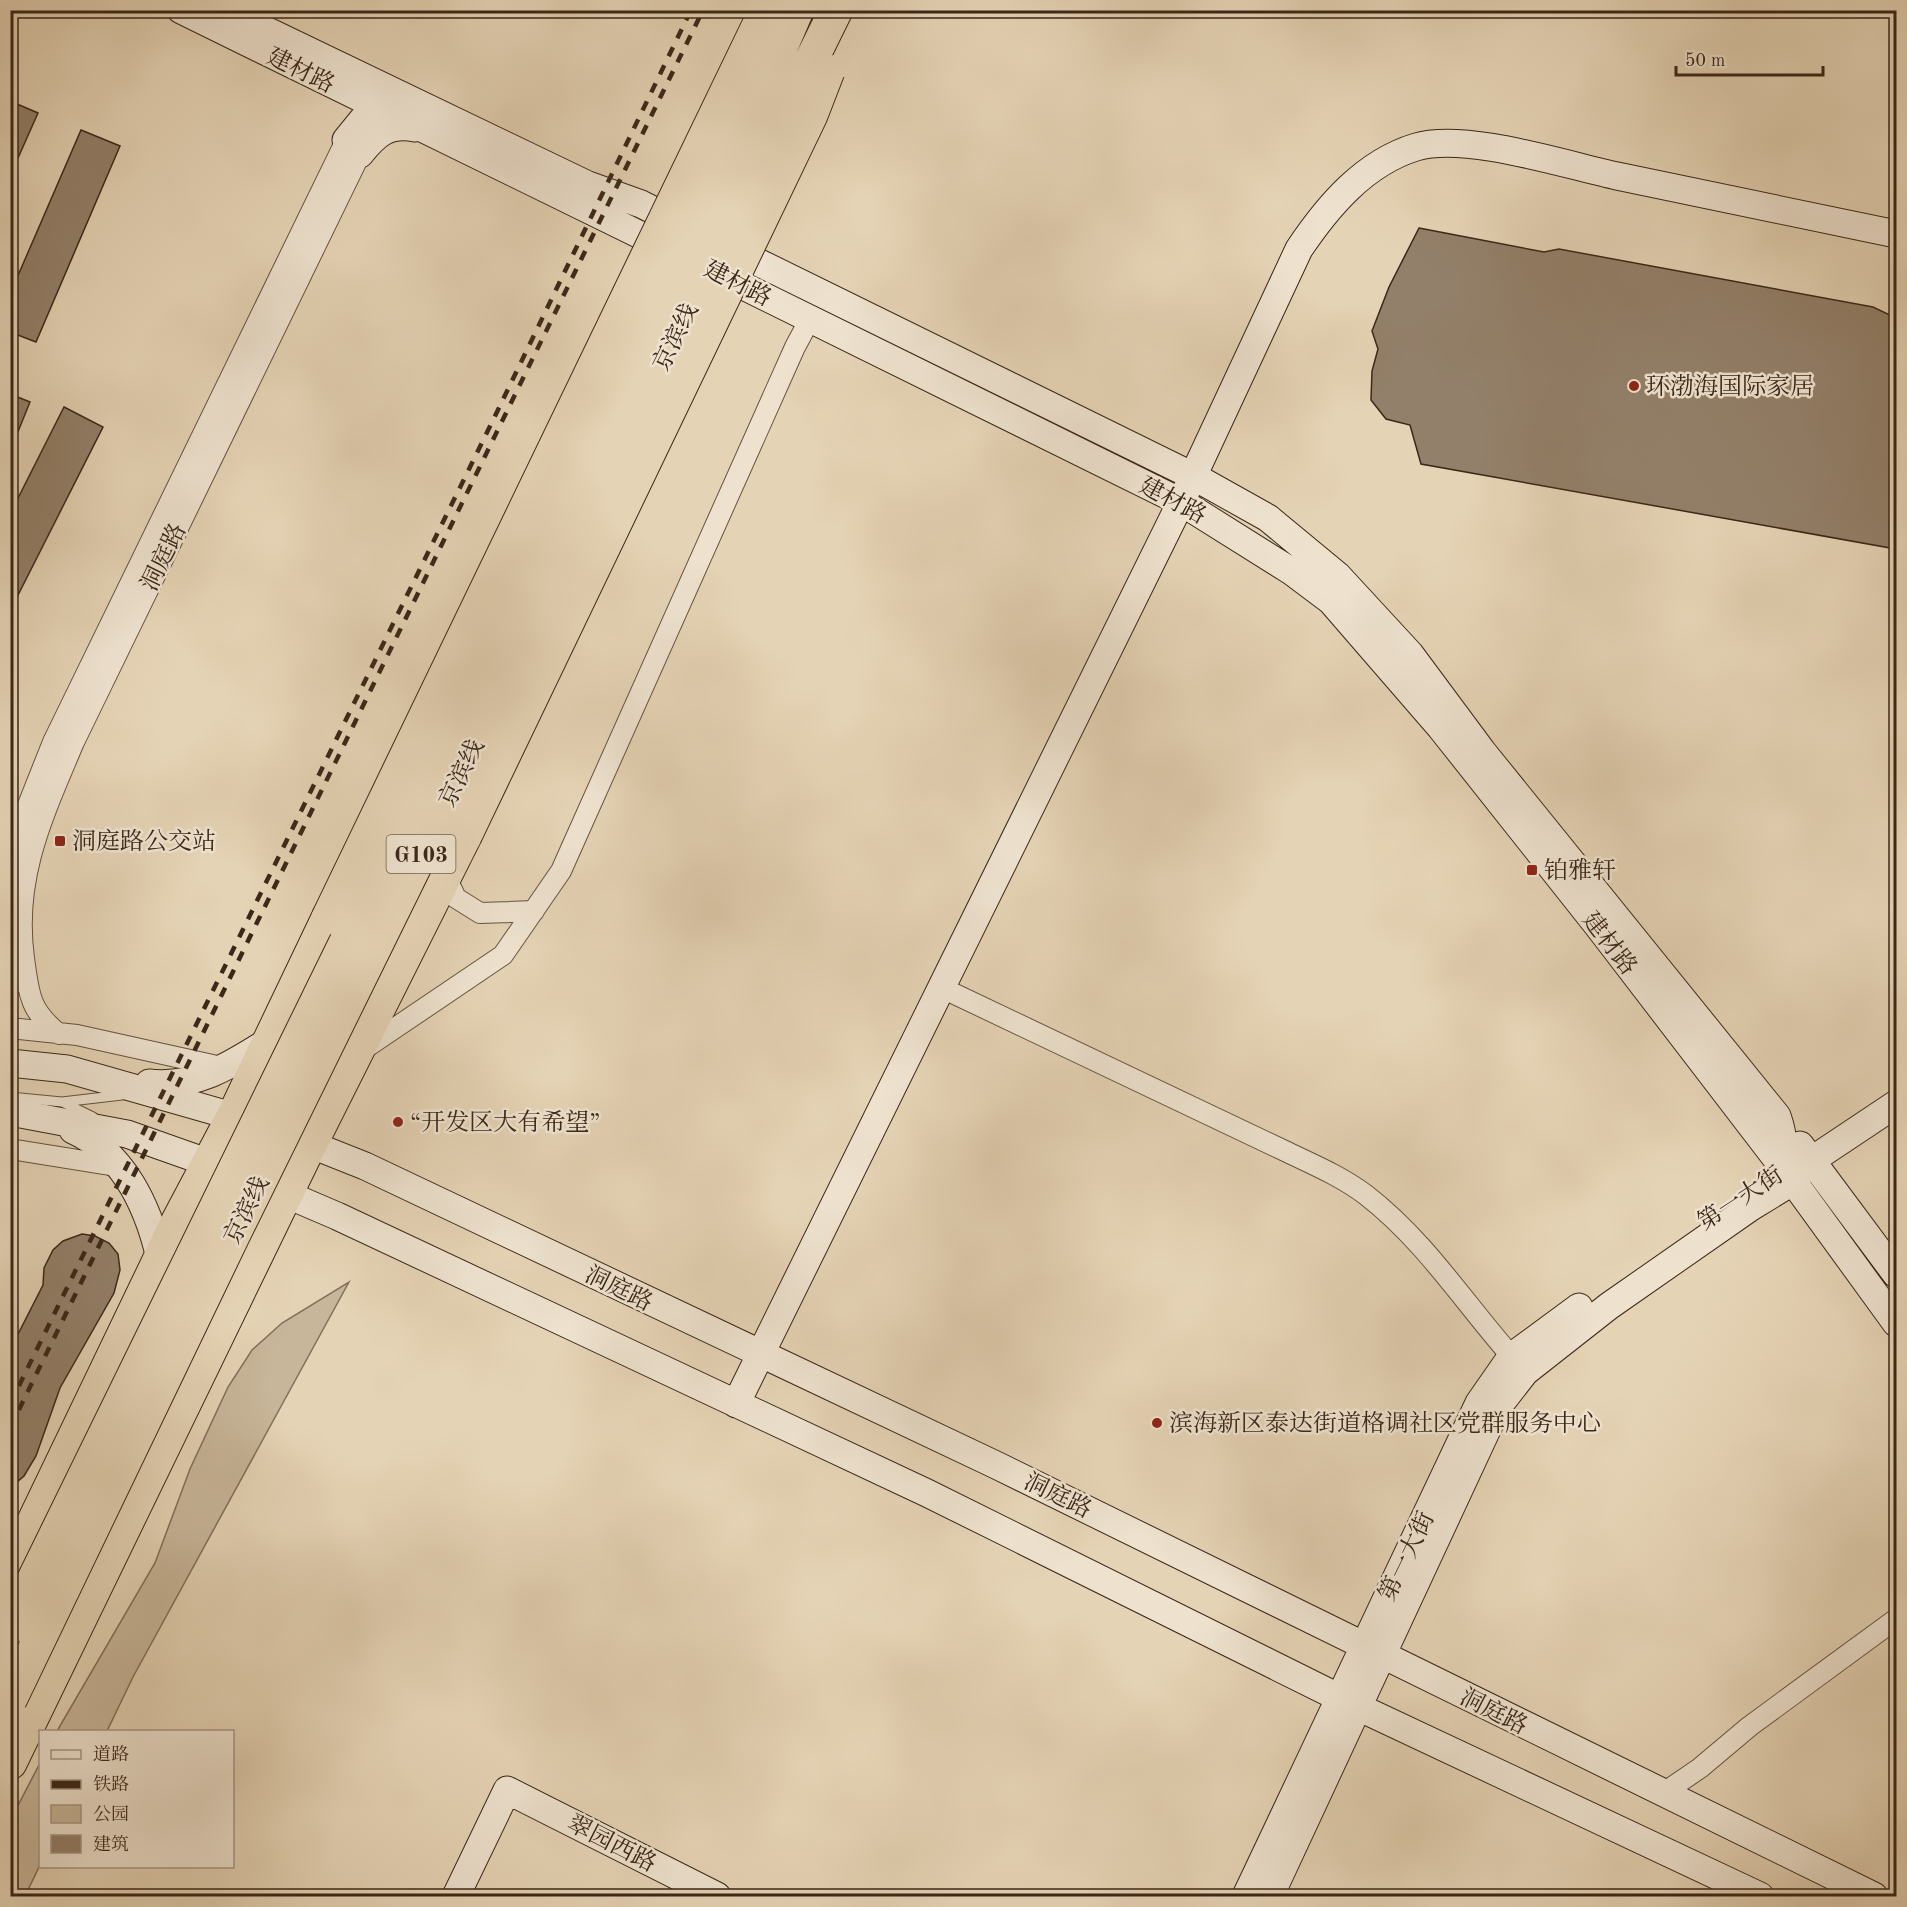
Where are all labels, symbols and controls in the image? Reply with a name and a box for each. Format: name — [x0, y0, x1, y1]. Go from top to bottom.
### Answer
scale bar — [1676, 39, 1823, 77]
street label: 建材路 — [263, 43, 339, 98]
text: 50 m — [1685, 52, 1725, 70]
street label: 建材路 — [700, 255, 776, 312]
street label: 京滨线 — [648, 299, 703, 375]
place label: 环渤海国际家居 — [1646, 373, 1814, 400]
marker: 环渤海国际家居 — [1627, 379, 1641, 393]
street label: 建材路 — [1135, 472, 1211, 529]
street label: 洞庭路 — [136, 519, 191, 595]
street label: 京滨线 — [434, 735, 489, 811]
place label: 洞庭路公交站 — [72, 828, 216, 855]
marker: 洞庭路公交站 — [53, 834, 67, 848]
road number: G103 — [386, 835, 456, 873]
place label: 铂雅轩 — [1544, 857, 1616, 884]
marker: 铂雅轩 — [1525, 863, 1539, 877]
street label: 建材路 — [1577, 907, 1642, 980]
place label: “开发区大有希望” — [410, 1109, 600, 1136]
marker: “开发区大有希望” — [391, 1115, 405, 1129]
street label: 第一大街 — [1693, 1161, 1788, 1236]
street label: 京滨线 — [219, 1172, 274, 1248]
street label: 洞庭路 — [581, 1261, 657, 1316]
place label: 滨海新区泰达街道格调社区党群服务中心 — [1169, 1410, 1601, 1437]
marker: 滨海新区泰达街道格调社区党群服务中心 — [1150, 1416, 1164, 1430]
street label: 洞庭路 — [1020, 1468, 1096, 1523]
street label: 第一大街 — [1373, 1507, 1440, 1605]
street label: 洞庭路 — [1456, 1683, 1532, 1740]
legend — [39, 1730, 234, 1868]
text: 道路 — [93, 1744, 129, 1764]
text: 铁路 — [93, 1774, 129, 1794]
text: 公园 — [93, 1805, 129, 1824]
street label: 翠园西路 — [563, 1810, 661, 1877]
text: 建筑 — [93, 1834, 129, 1854]

